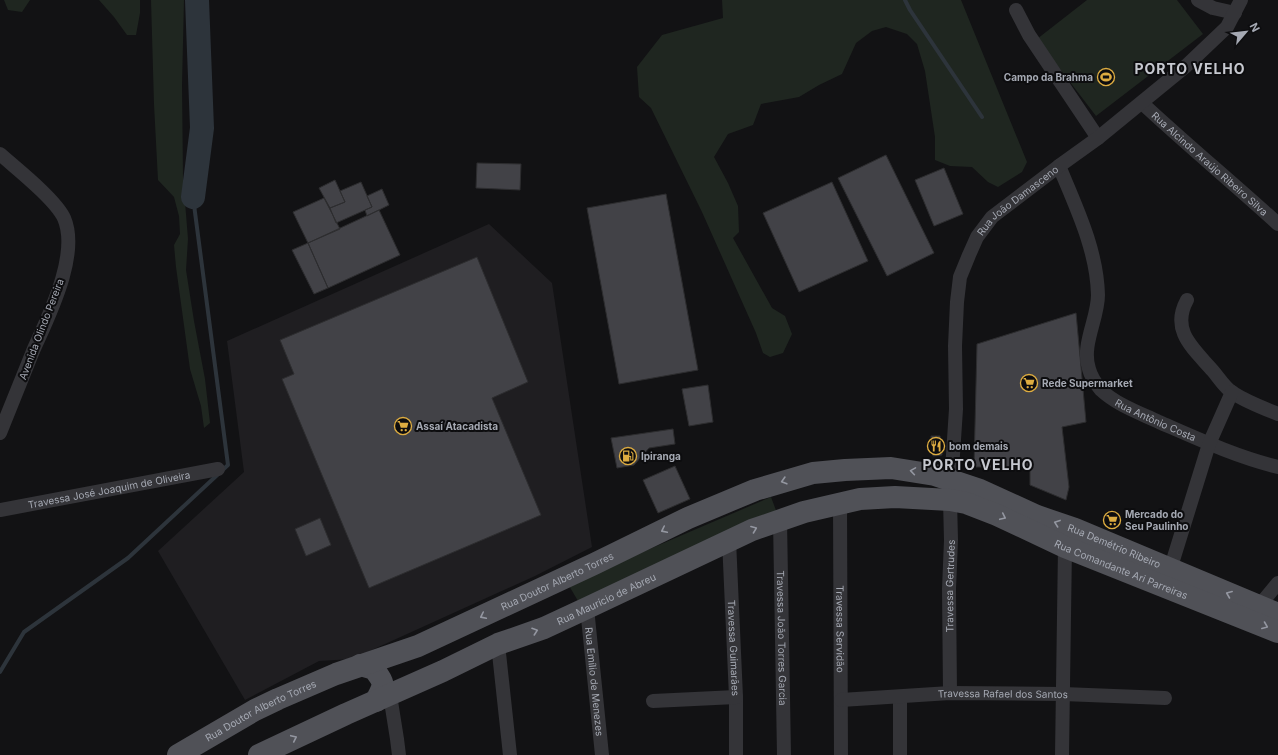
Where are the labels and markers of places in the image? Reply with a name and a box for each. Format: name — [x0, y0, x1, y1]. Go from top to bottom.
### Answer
sports icon: Campo da Brahma — [1096, 67, 1116, 87]
place label: Campo da Brahma — [1004, 71, 1093, 83]
supermarket icon: Rede Supermarket — [1019, 373, 1039, 393]
place label: Rede Supermarket — [1042, 377, 1133, 389]
supermarket icon: Assaí Atacadista — [393, 416, 413, 436]
place label: Assaí Atacadista — [416, 420, 498, 432]
restaurant icon: bom demais — [926, 436, 946, 456]
place label: bom demais — [949, 440, 1009, 452]
fuel station icon: Ipiranga — [618, 446, 638, 466]
place label: Ipiranga — [641, 450, 681, 463]
place label: Mercado do Seu Paulinho — [1125, 508, 1189, 532]
supermarket icon: Mercado do Seu Paulinho — [1102, 510, 1122, 530]

